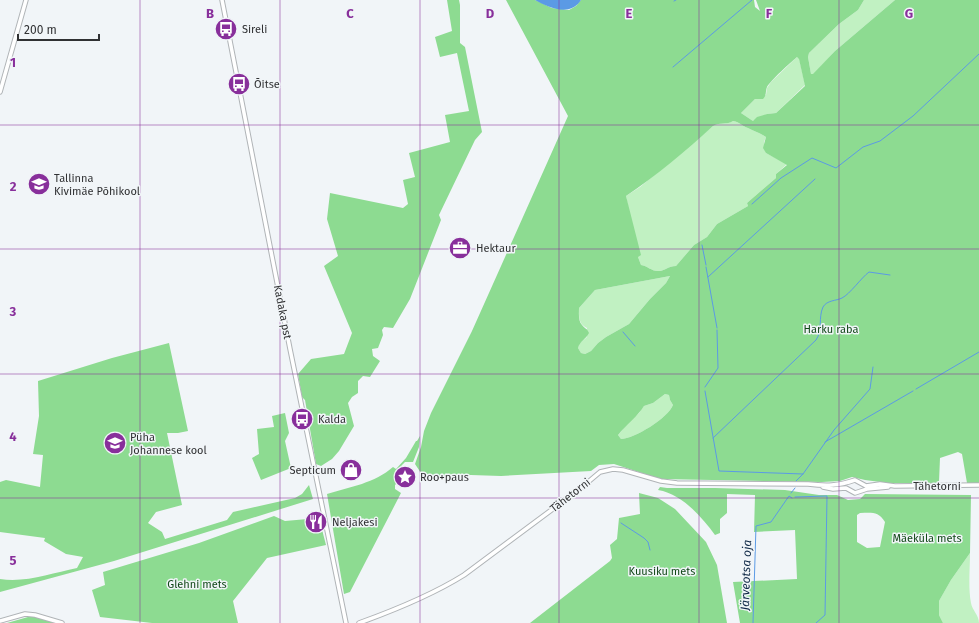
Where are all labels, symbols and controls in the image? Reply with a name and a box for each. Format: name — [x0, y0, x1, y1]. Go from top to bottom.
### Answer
text: B — [206, 6, 214, 21]
text: C — [346, 6, 354, 21]
text: D — [486, 6, 495, 21]
text: E — [626, 6, 633, 21]
text: F — [766, 6, 773, 21]
text: G — [905, 6, 913, 21]
scale bar — [18, 16, 99, 42]
bus stop icon: Sireli — [213, 16, 239, 42]
text: 200 m — [24, 23, 57, 37]
place label: Sireli — [242, 23, 267, 36]
text: 1 — [10, 55, 16, 70]
bus stop icon: Õitse — [226, 71, 252, 97]
place label: Õitse — [254, 78, 280, 91]
school or university icon: Tallinna Kivimäe Põhikool — [26, 171, 52, 197]
place label: Tallinna Kivimäe Põhikool — [54, 172, 140, 198]
text: 2 — [10, 179, 17, 194]
office icon: Hektaur — [447, 235, 473, 261]
place label: Hektaur — [476, 242, 516, 255]
street label: Kadaka pst — [271, 284, 294, 340]
text: 3 — [9, 304, 17, 319]
park label: Harku raba — [804, 323, 858, 336]
bus stop icon: Kalda — [289, 406, 315, 432]
place label: Kalda — [318, 413, 346, 426]
text: 4 — [9, 429, 17, 444]
school or university icon: Püha Johannese kool — [102, 430, 128, 456]
place label: Püha Johannese kool — [130, 431, 207, 457]
shop icon: Septicum — [338, 457, 364, 483]
place label: Septicum — [289, 464, 336, 477]
place icon: Roo+paus — [392, 464, 418, 490]
place label: Roo+paus — [420, 471, 469, 484]
street label: Tähetorni — [548, 476, 593, 515]
street label: Tähetorni — [913, 480, 961, 493]
restaurant icon: Neljakesi — [303, 509, 329, 535]
place label: Neljakesi — [332, 516, 378, 529]
park label: Mäeküla mets — [892, 532, 962, 545]
water label: Järveotsa oja — [738, 539, 754, 612]
text: 5 — [10, 553, 17, 568]
park label: Kuusiku mets — [629, 565, 695, 578]
park label: Glehni mets — [167, 578, 227, 591]

